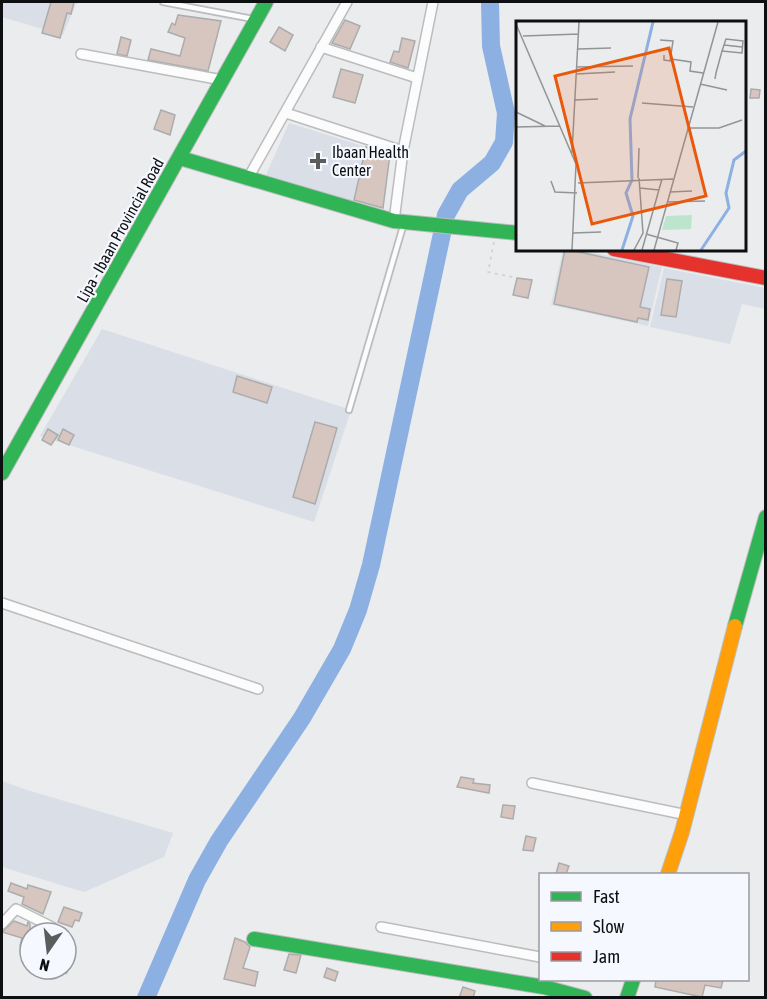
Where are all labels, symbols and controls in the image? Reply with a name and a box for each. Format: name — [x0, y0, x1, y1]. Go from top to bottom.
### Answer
inset map — [516, 21, 746, 250]
place label: Ibaan Health Center — [332, 143, 409, 179]
marker: Ibaan Health Center — [309, 152, 327, 170]
street label: Lipa - Ibaan Provincial Road — [73, 155, 168, 306]
legend — [539, 873, 749, 981]
text: Fast — [593, 886, 620, 907]
text: Slow — [593, 916, 624, 937]
north arrow — [18, 921, 78, 981]
text: Jam — [593, 946, 620, 967]
text: N — [38, 956, 51, 975]

